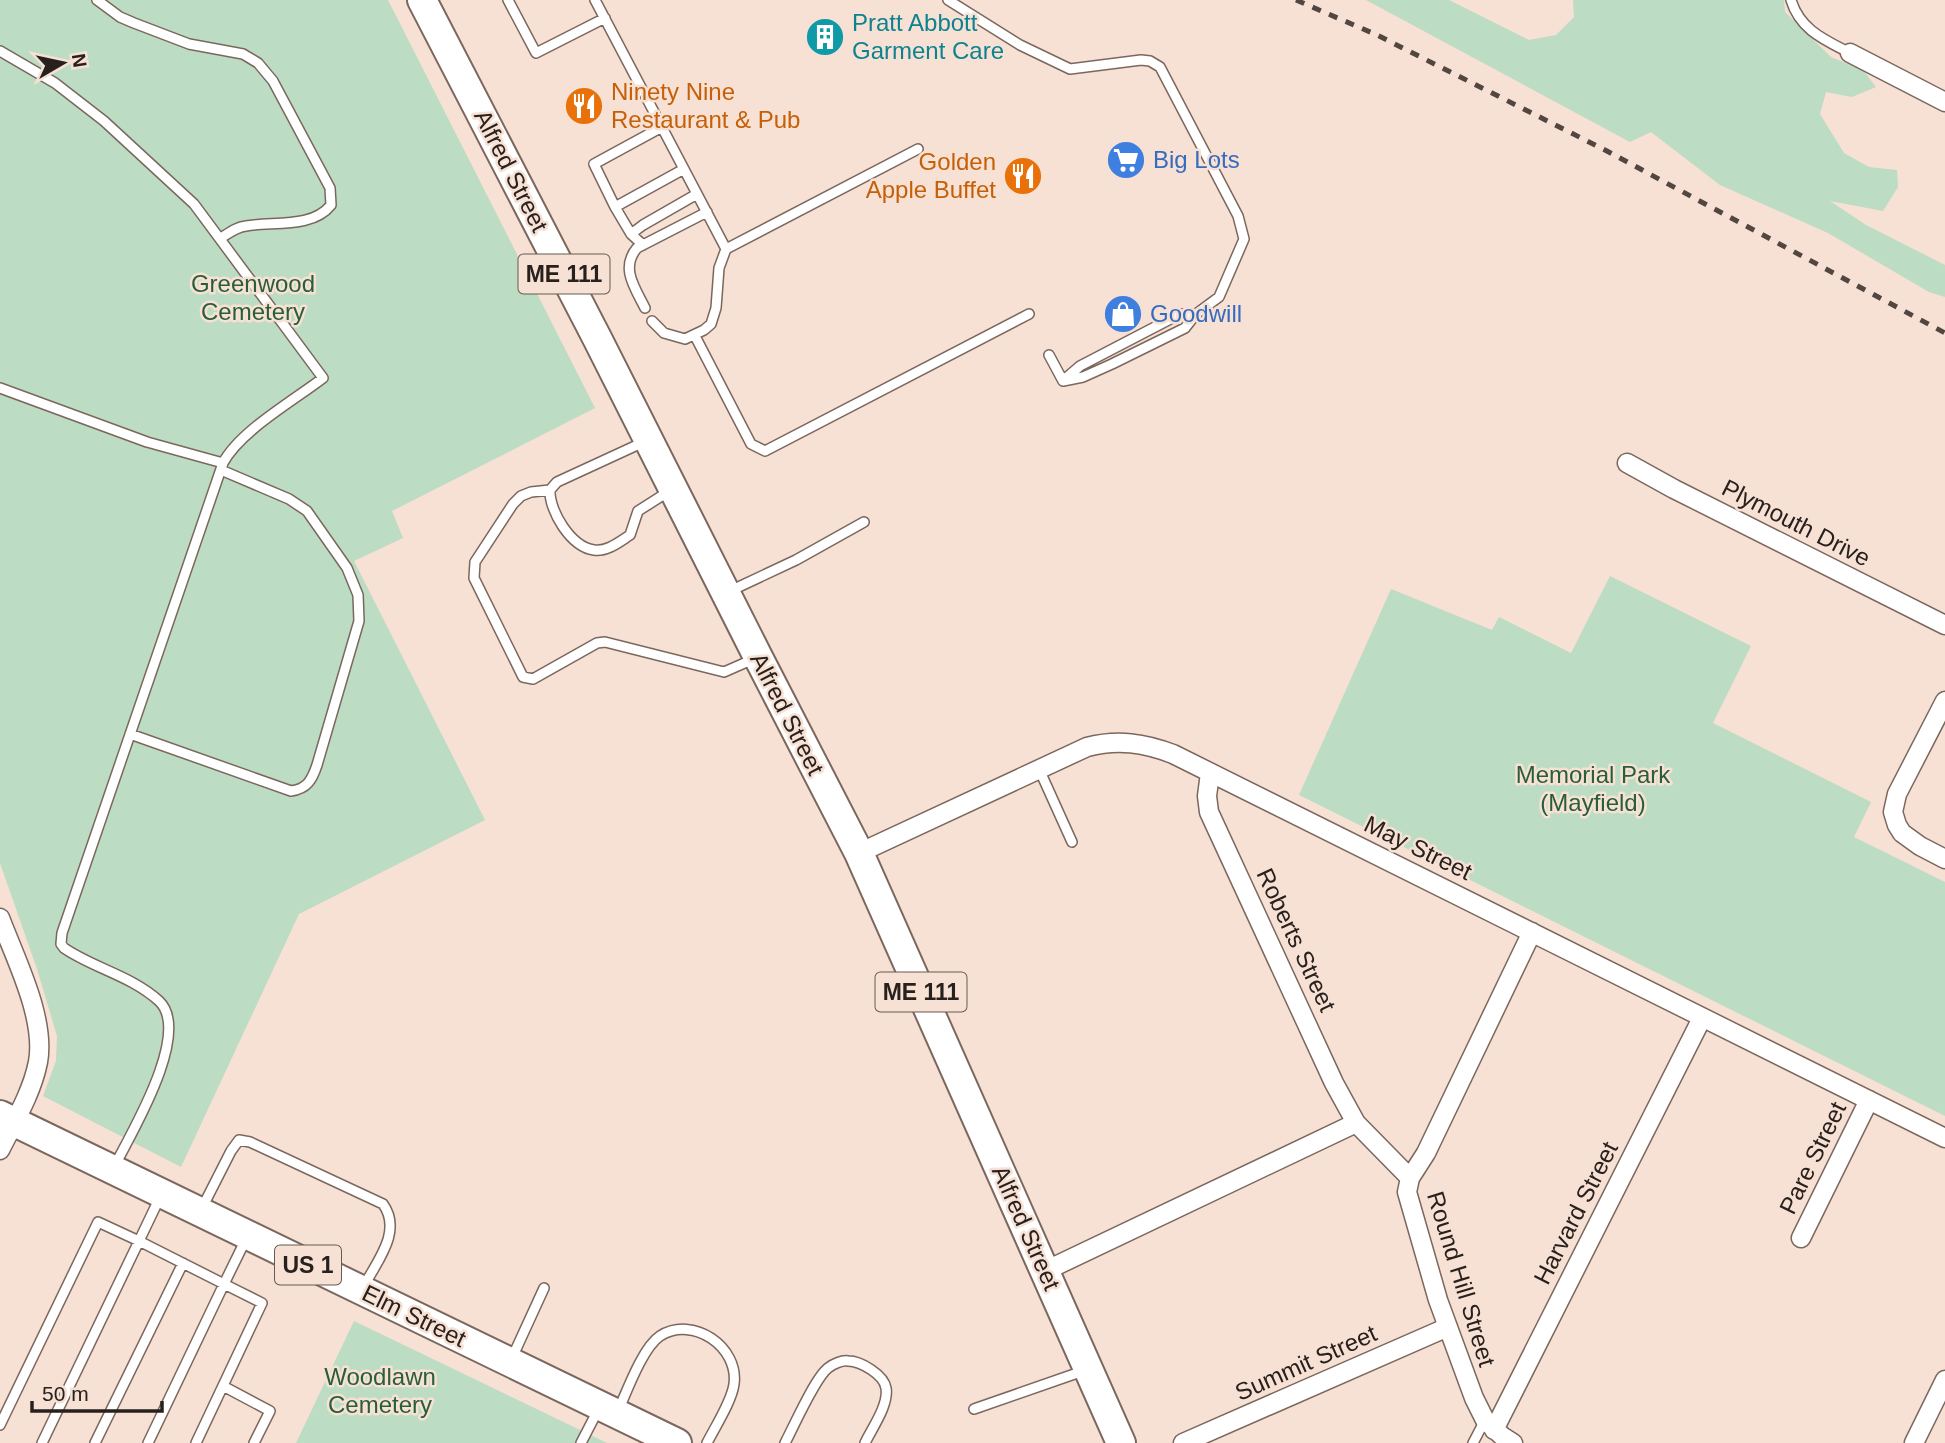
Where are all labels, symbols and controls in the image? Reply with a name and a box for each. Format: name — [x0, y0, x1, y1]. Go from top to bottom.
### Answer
place label: Pratt Abbott Garment Care — [852, 9, 1004, 64]
building icon: Pratt Abbott Garment Care — [804, 16, 846, 58]
north arrow — [28, 28, 98, 98]
text: N — [68, 52, 91, 69]
place label: Ninety Nine Restaurant & Pub — [611, 78, 800, 133]
restaurant icon: Ninety Nine Restaurant & Pub — [563, 85, 605, 127]
street label: Alfred Street — [469, 105, 554, 237]
supermarket icon: Big Lots — [1105, 139, 1147, 181]
place label: Big Lots — [1153, 146, 1240, 173]
place label: Golden Apple Buffet — [866, 148, 996, 203]
restaurant icon: Golden Apple Buffet — [1002, 155, 1044, 197]
road number: ME 111 — [518, 255, 610, 294]
park label: Greenwood Cemetery — [191, 270, 315, 325]
shop icon: Goodwill — [1102, 293, 1144, 335]
place label: Goodwill — [1150, 300, 1242, 327]
street label: Plymouth Drive — [1718, 474, 1875, 572]
street label: Alfred Street — [745, 648, 830, 780]
park label: Memorial Park (Mayfield) — [1516, 761, 1671, 816]
street label: May Street — [1360, 810, 1477, 885]
street label: Roberts Street — [1252, 864, 1342, 1016]
road number: ME 111 — [876, 973, 967, 1012]
street label: Pare Street — [1774, 1097, 1851, 1218]
street label: Harvard Street — [1528, 1137, 1623, 1288]
street label: Alfred Street — [987, 1161, 1066, 1295]
street label: Round Hill Street — [1422, 1188, 1501, 1370]
road number: US 1 — [275, 1246, 341, 1284]
street label: Elm Street — [358, 1279, 471, 1352]
street label: Summit Street — [1231, 1319, 1381, 1406]
park label: Woodlawn Cemetery — [324, 1363, 436, 1418]
scale bar — [32, 1370, 161, 1414]
text: 50 m — [42, 1382, 89, 1405]

